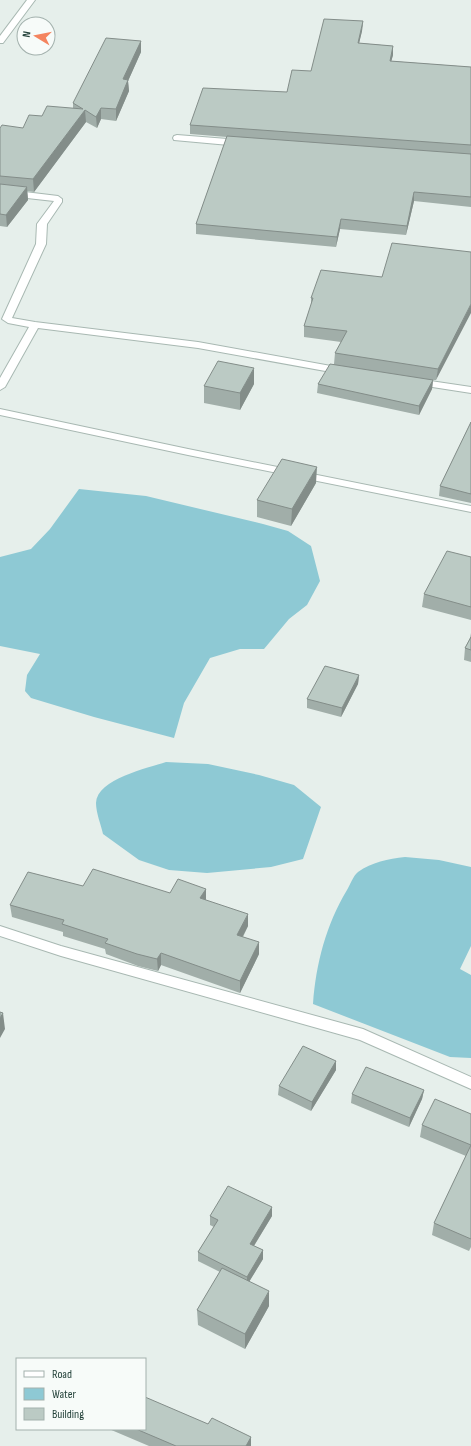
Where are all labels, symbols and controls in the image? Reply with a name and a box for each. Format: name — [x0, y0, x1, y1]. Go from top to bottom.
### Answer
north arrow — [16, 16, 56, 56]
text: N — [20, 30, 34, 38]
legend — [16, 1358, 146, 1430]
text: Road — [52, 1367, 72, 1382]
text: Water — [52, 1387, 76, 1402]
text: Building — [52, 1407, 84, 1422]

